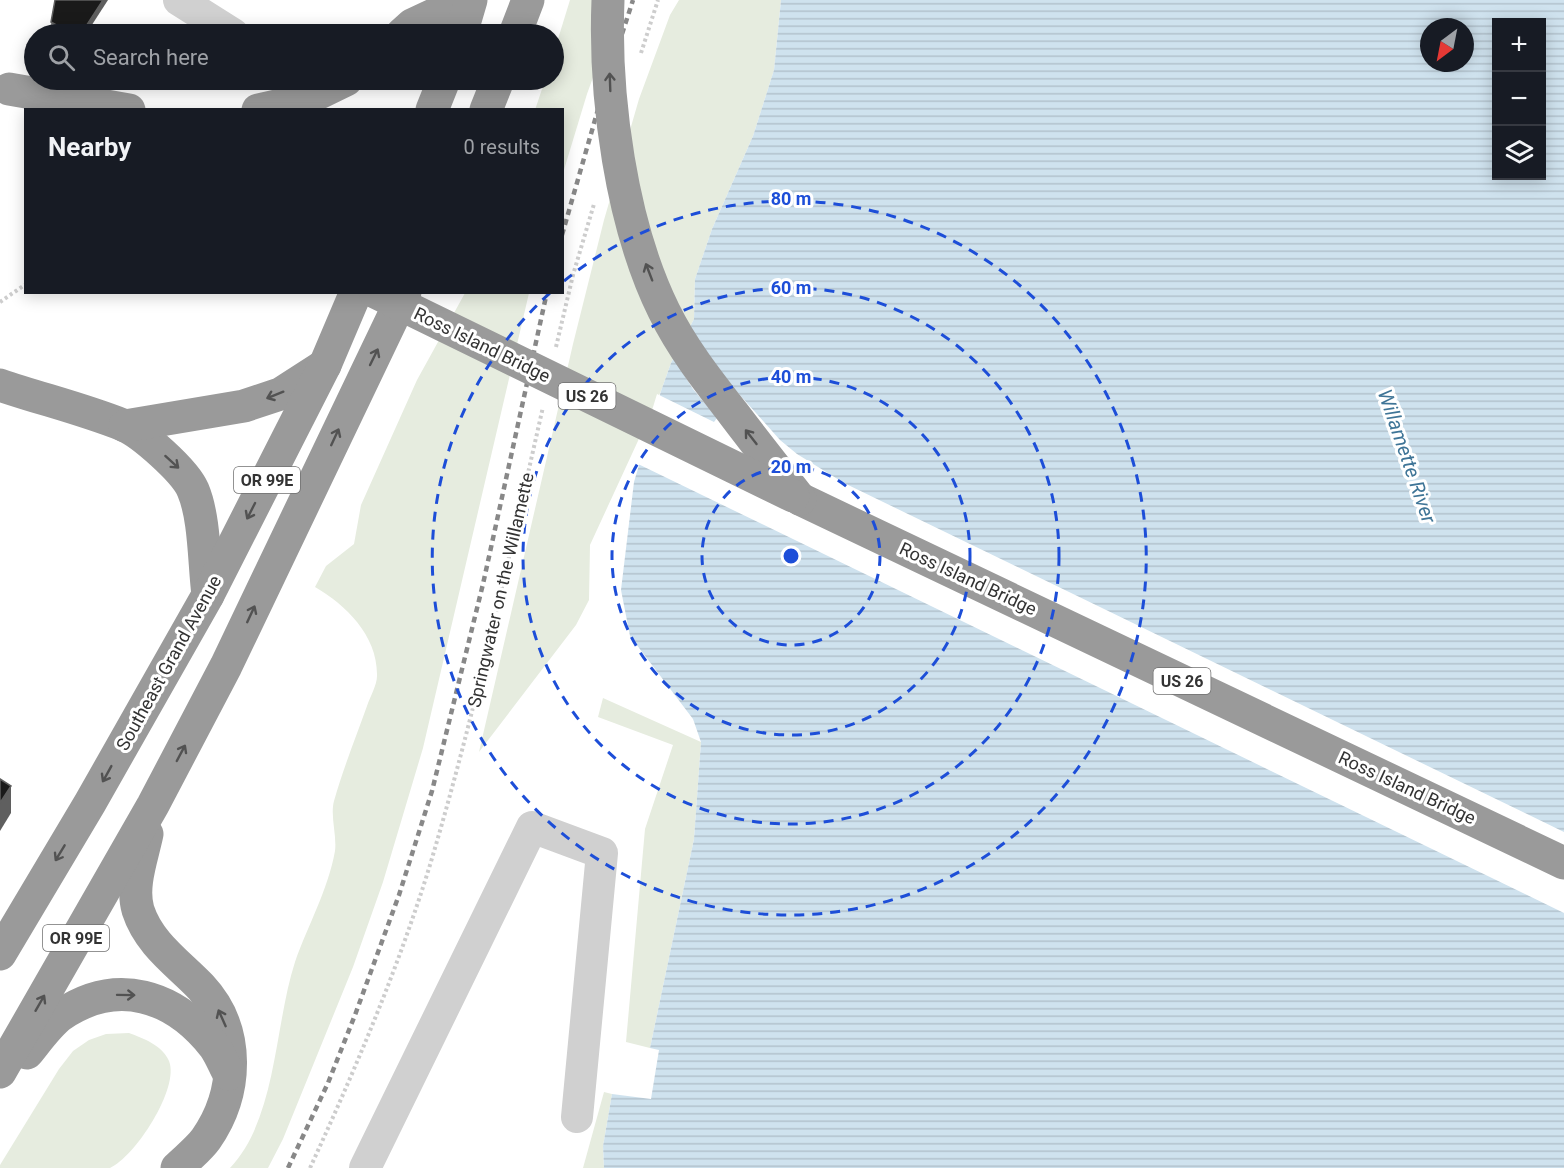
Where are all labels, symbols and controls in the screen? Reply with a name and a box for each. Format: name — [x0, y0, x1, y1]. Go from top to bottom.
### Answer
north arrow — [1420, 18, 1474, 72]
map controls — [1492, 18, 1546, 180]
button: + — [1492, 18, 1546, 72]
search box — [24, 24, 564, 90]
icon: search — [45, 41, 78, 74]
text: Search here — [93, 45, 209, 70]
one-way arrow — [605, 72, 616, 92]
button: − — [1492, 72, 1546, 126]
button: layers — [1492, 126, 1546, 180]
text: Nearby — [48, 132, 131, 162]
text: 0 results — [464, 135, 540, 159]
text: 80 m — [771, 188, 811, 209]
one-way arrow — [642, 263, 653, 282]
text: 60 m — [771, 277, 811, 298]
street label: Ross Island Bridge — [411, 302, 554, 387]
one-way arrow — [369, 348, 380, 366]
text: 40 m — [771, 366, 811, 387]
road number: US 26 — [558, 383, 616, 409]
water label: Willamette River — [1373, 386, 1442, 527]
one-way arrow — [266, 390, 285, 401]
one-way arrow — [329, 429, 341, 447]
one-way arrow — [745, 429, 757, 445]
one-way arrow — [164, 455, 179, 469]
text: 20 m — [771, 456, 811, 477]
road number: OR 99E — [234, 467, 300, 493]
street label: Springwater on the Willamette — [463, 470, 538, 710]
one-way arrow — [245, 502, 257, 520]
street label: Ross Island Bridge — [896, 538, 1040, 620]
centre of rings — [781, 546, 801, 566]
street label: Southeast Grand Avenue — [112, 572, 225, 754]
one-way arrow — [246, 605, 258, 623]
road number: US 26 — [1154, 668, 1210, 694]
one-way arrow — [176, 745, 187, 763]
street label: Ross Island Bridge — [1335, 747, 1479, 829]
one-way arrow — [101, 765, 113, 782]
one-way arrow — [54, 844, 66, 861]
road number: OR 99E — [43, 925, 109, 951]
one-way arrow — [116, 989, 135, 1001]
one-way arrow — [34, 995, 46, 1012]
one-way arrow — [216, 1010, 228, 1028]

